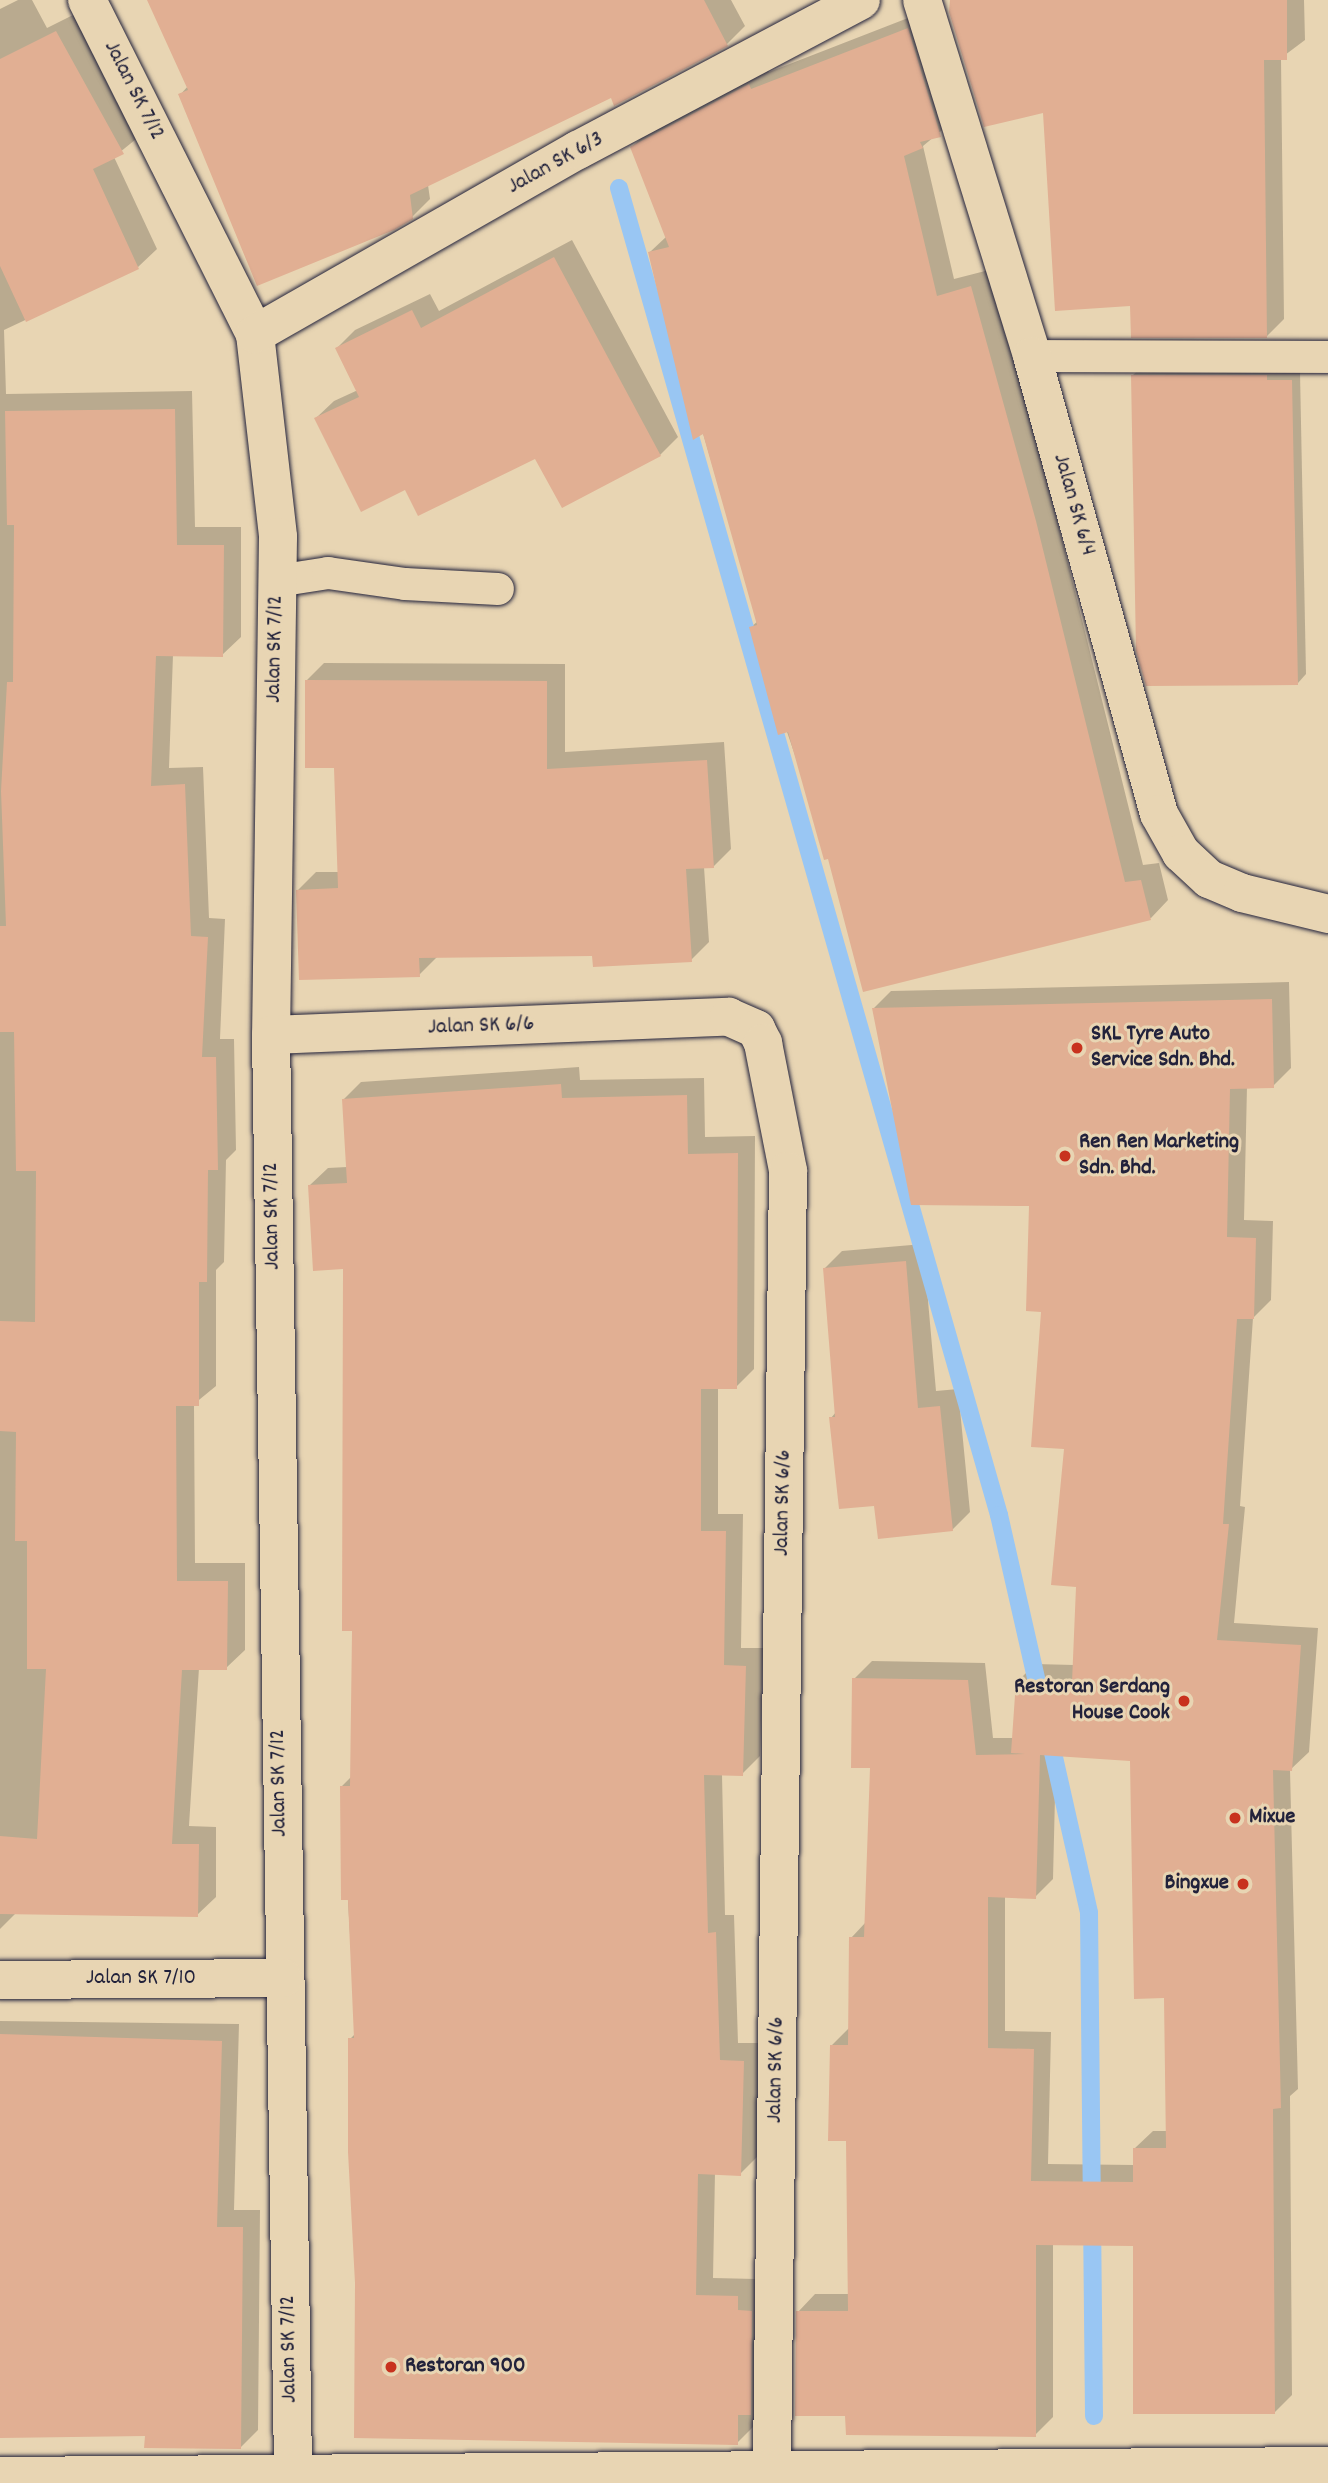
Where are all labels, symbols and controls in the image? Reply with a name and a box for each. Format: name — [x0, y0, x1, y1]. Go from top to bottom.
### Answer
street label: Jalan SK 7/12 — [96, 37, 170, 145]
street label: Jalan SK 6/3 — [503, 126, 609, 202]
street label: Jalan SK 6/4 — [1045, 451, 1101, 559]
street label: Jalan SK 7/12 — [261, 595, 291, 703]
street label: Jalan SK 6/6 — [427, 1011, 535, 1043]
place label: SKL Tyre Auto Service Sdn. Bhd. — [1091, 1021, 1235, 1075]
marker: SKL Tyre Auto Service Sdn. Bhd. — [1069, 1040, 1085, 1056]
place label: Ren Ren Marketing Sdn. Bhd. — [1079, 1129, 1239, 1183]
marker: Ren Ren Marketing Sdn. Bhd. — [1057, 1148, 1073, 1164]
street label: Jalan SK 7/12 — [258, 1162, 288, 1270]
street label: Jalan SK 6/6 — [769, 1450, 799, 1556]
place label: Restoran Serdang House Cook — [1014, 1674, 1170, 1728]
marker: Restoran Serdang House Cook — [1176, 1693, 1192, 1709]
street label: Jalan SK 7/12 — [265, 1729, 295, 1837]
place label: Mixue — [1249, 1804, 1295, 1832]
marker: Mixue — [1227, 1810, 1243, 1826]
place label: Bingxue — [1165, 1870, 1229, 1898]
marker: Bingxue — [1235, 1876, 1251, 1892]
street label: Jalan SK 7/10 — [86, 1965, 196, 1993]
street label: Jalan SK 6/6 — [762, 2017, 792, 2123]
street label: Jalan SK 7/12 — [275, 2295, 305, 2403]
place label: Restoran 900 — [405, 2353, 526, 2381]
marker: Restoran 900 — [383, 2359, 399, 2375]

